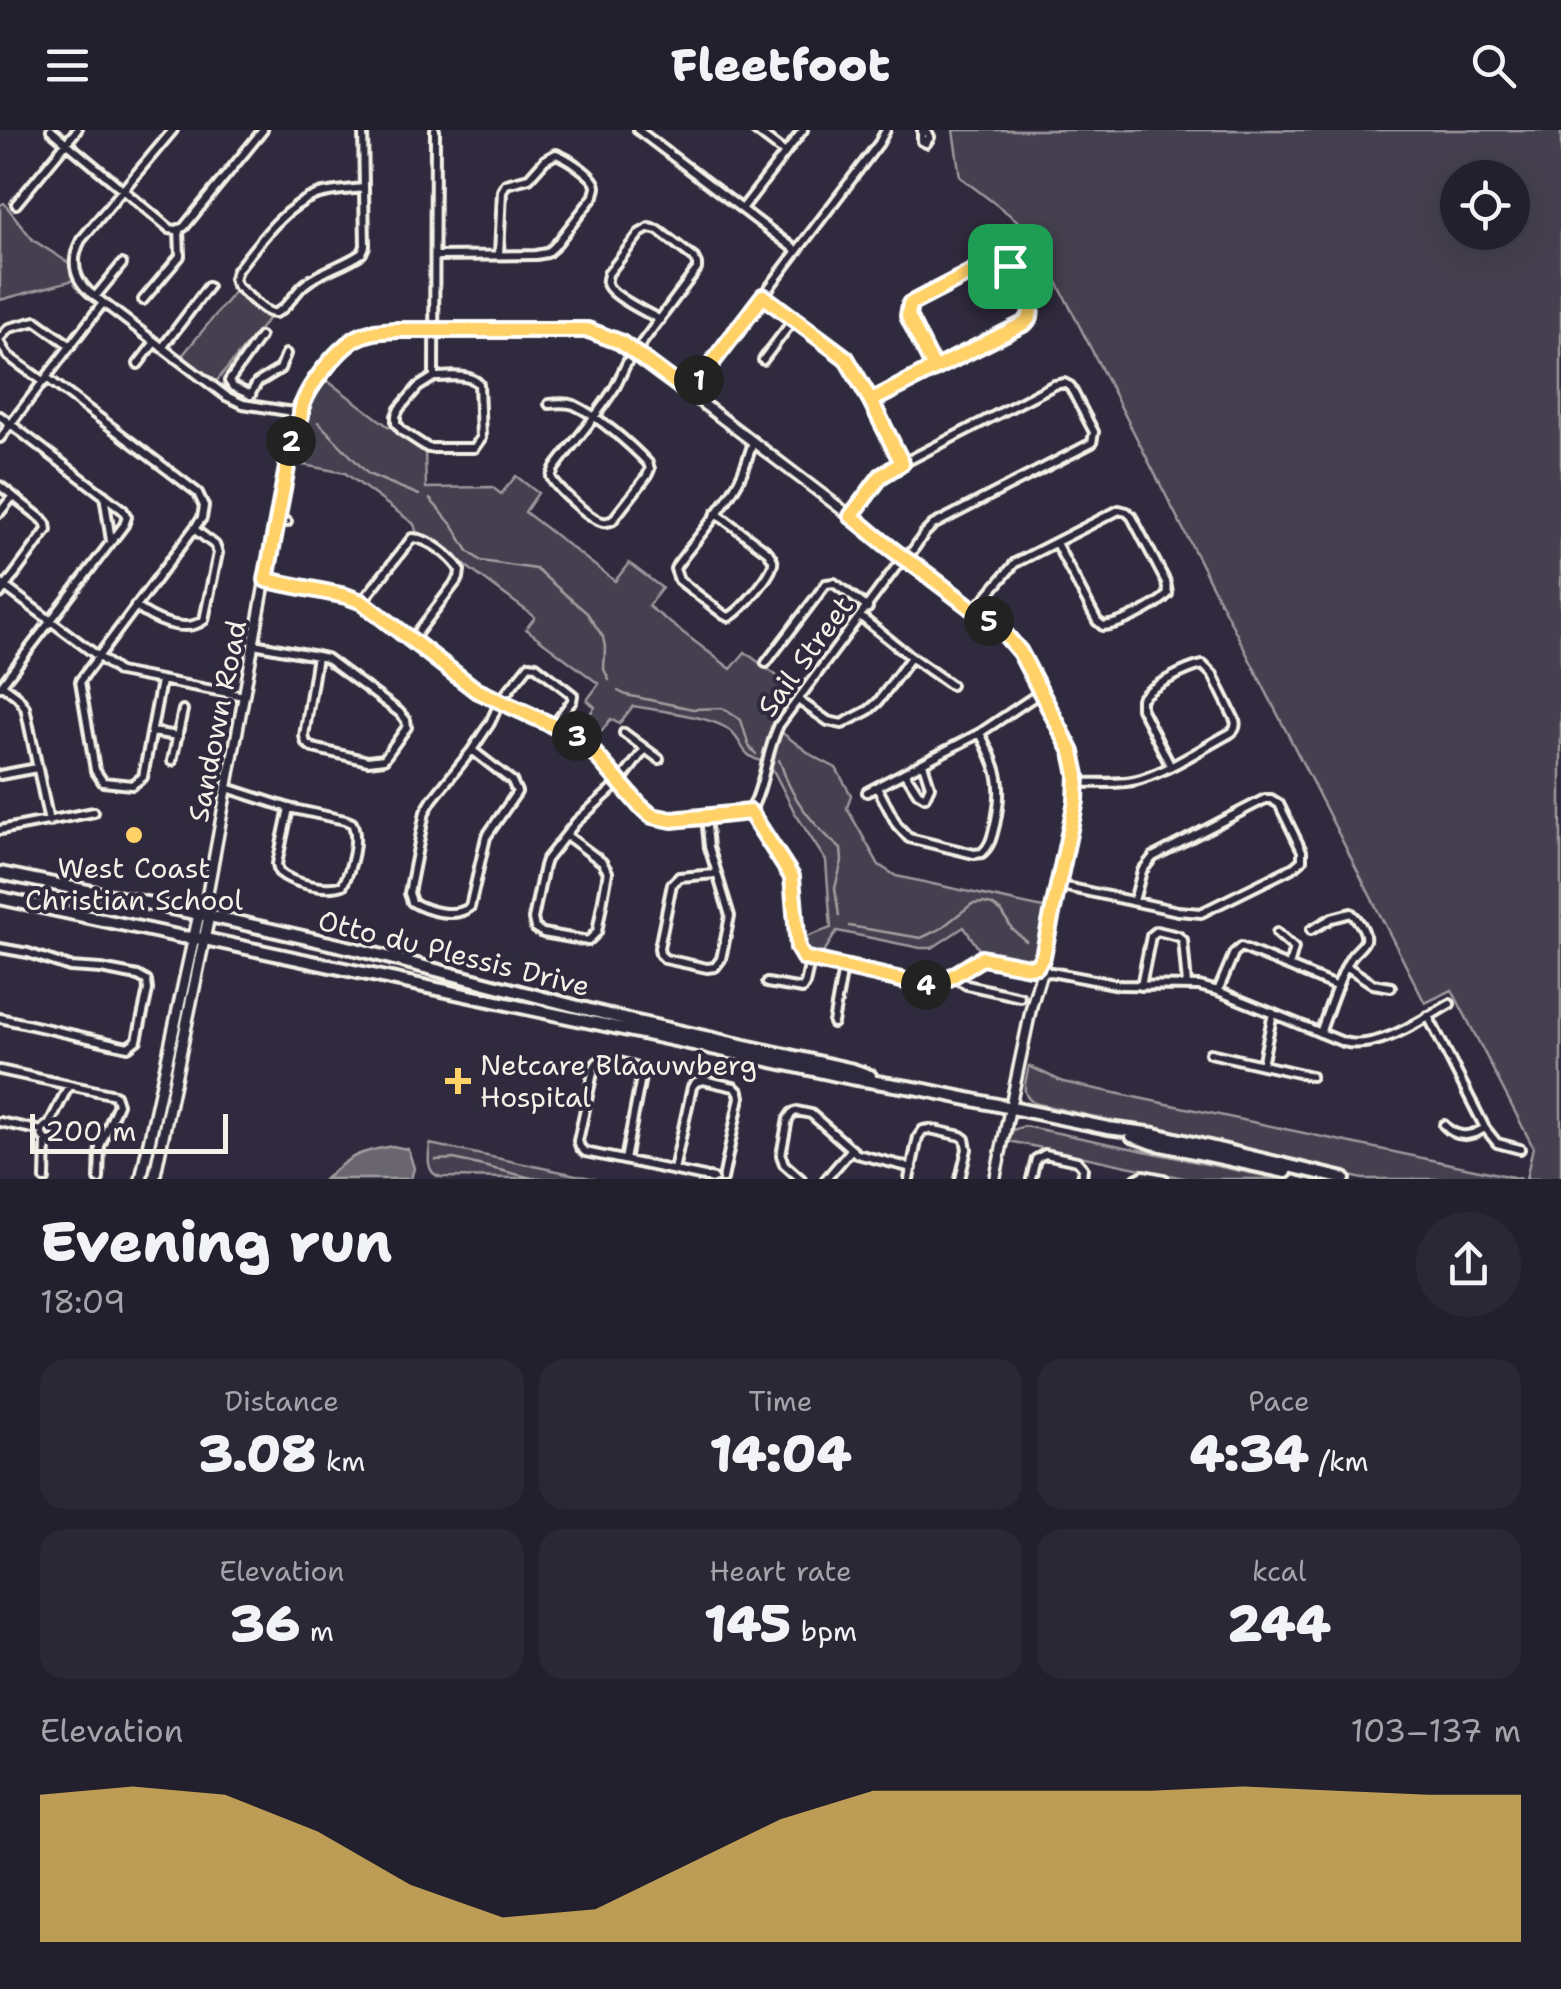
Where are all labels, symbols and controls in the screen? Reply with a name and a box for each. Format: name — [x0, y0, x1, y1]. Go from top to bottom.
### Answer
text: Fleetfoot — [671, 35, 890, 95]
icon: menu — [40, 38, 95, 93]
icon: search — [1466, 38, 1521, 93]
map controls — [1440, 160, 1530, 250]
button: locate — [1440, 160, 1530, 250]
pin — [968, 224, 1053, 309]
icon: arrive — [983, 239, 1038, 294]
pin: 1 — [674, 355, 724, 405]
text: 1 — [693, 361, 705, 399]
pin: 2 — [266, 416, 316, 466]
text: 2 — [281, 422, 301, 460]
street label: Sail Street — [748, 588, 862, 724]
pin: 5 — [964, 596, 1014, 646]
text: 5 — [980, 602, 998, 640]
street label: Sandown Road — [179, 617, 255, 825]
pin: 3 — [552, 711, 602, 761]
text: 3 — [567, 717, 587, 755]
marker: West Coast Christian School — [123, 824, 145, 846]
place label: West Coast Christian School — [25, 849, 244, 919]
street label: Otto du Plessis Drive — [314, 901, 594, 1005]
pin: 4 — [901, 960, 951, 1010]
text: 4 — [916, 966, 936, 1004]
place label: Netcare Blaauwberg Hospital — [480, 1046, 757, 1116]
marker: Netcare Blaauwberg Hospital — [445, 1068, 471, 1094]
scale bar — [30, 1109, 228, 1154]
text: 200 m — [45, 1112, 136, 1150]
text: Evening run — [40, 1205, 392, 1279]
button: share — [1416, 1212, 1521, 1317]
text: 18:09 — [40, 1280, 126, 1323]
text: Distance — [224, 1382, 339, 1420]
text: Time — [748, 1382, 813, 1420]
text: Pace — [1248, 1382, 1310, 1420]
text: 3.08 — [198, 1420, 316, 1487]
text: 14:04 — [709, 1420, 852, 1487]
text: 4:34 — [1190, 1420, 1309, 1487]
text: km — [316, 1442, 365, 1480]
text: /km — [1309, 1442, 1369, 1480]
text: Elevation — [219, 1552, 344, 1590]
text: Heart rate — [709, 1552, 852, 1590]
text: kcal — [1252, 1552, 1306, 1590]
text: 36 — [230, 1590, 300, 1657]
text: 145 — [704, 1590, 791, 1657]
text: 244 — [1227, 1590, 1331, 1657]
text: m — [300, 1612, 334, 1650]
text: bpm — [791, 1612, 857, 1650]
text: Elevation — [40, 1709, 183, 1752]
text: 103–137 m — [1351, 1709, 1521, 1752]

